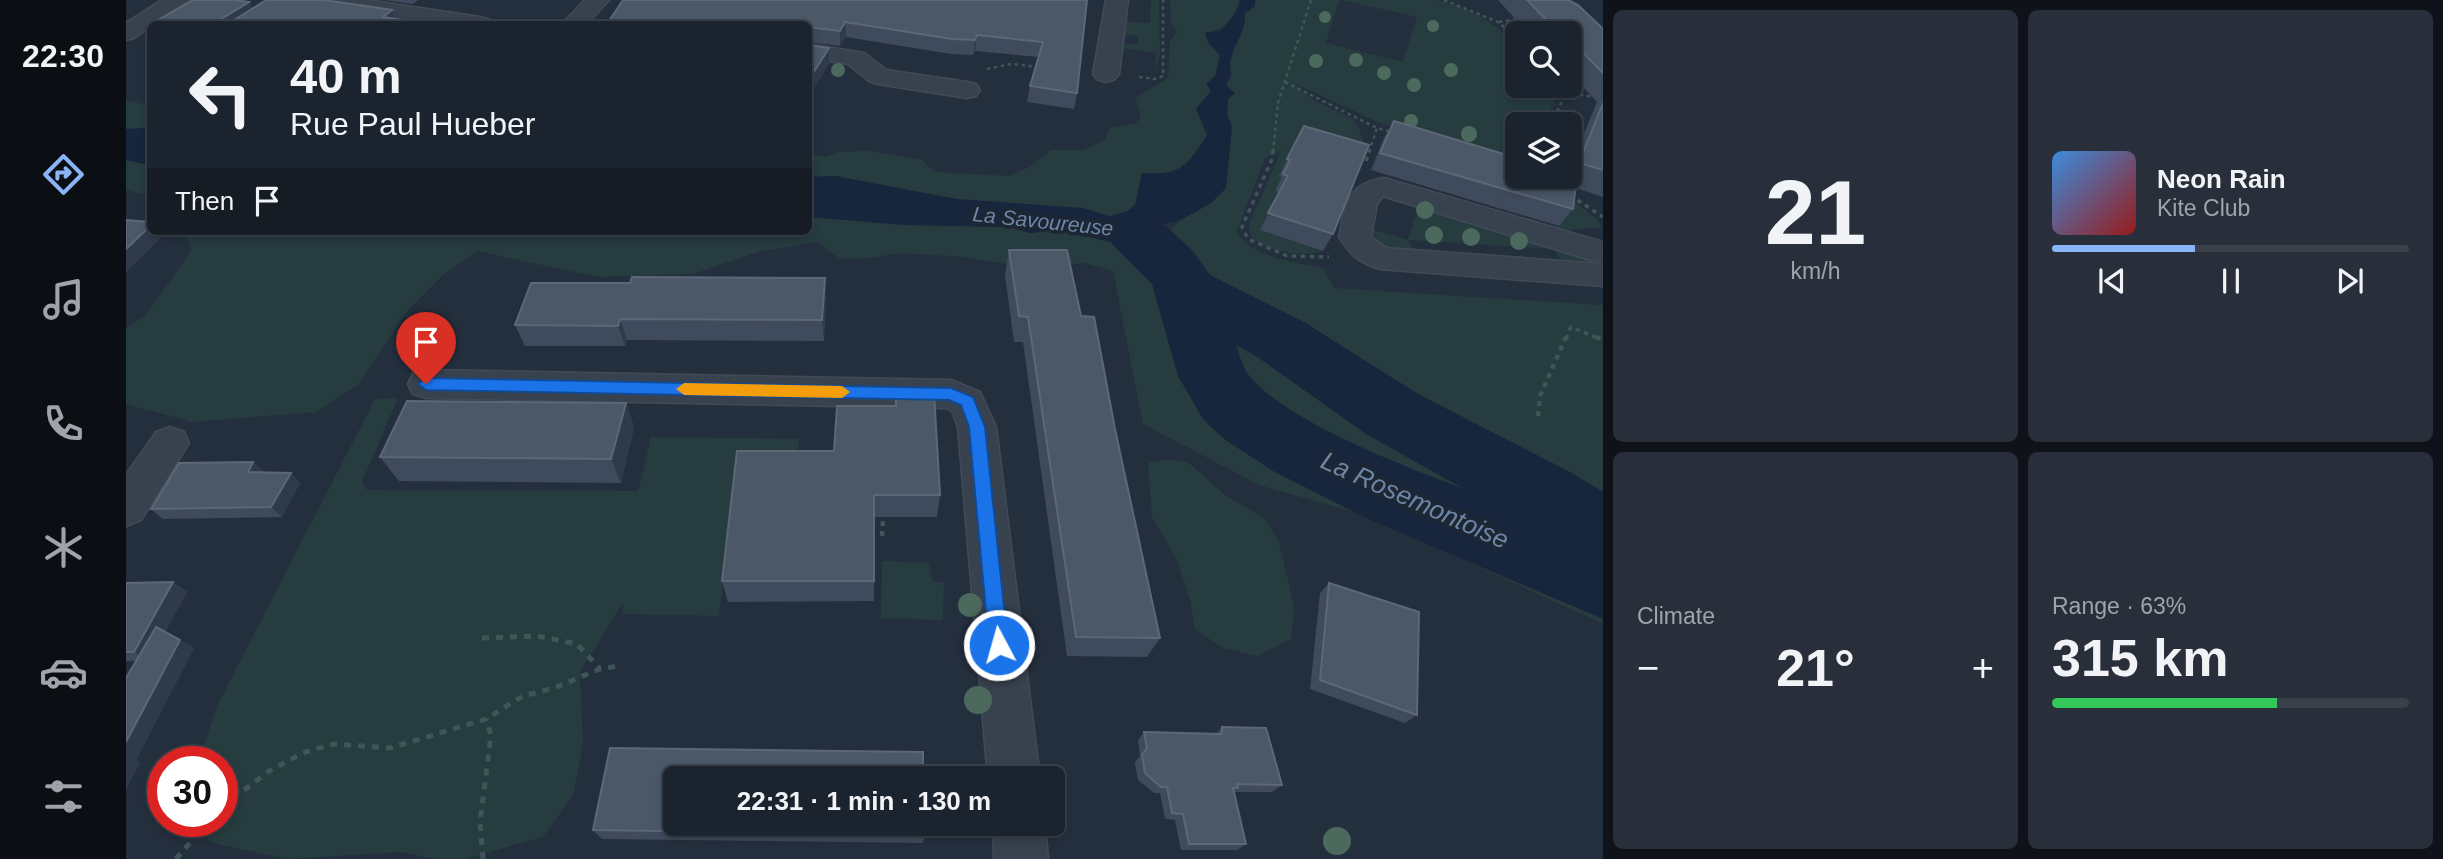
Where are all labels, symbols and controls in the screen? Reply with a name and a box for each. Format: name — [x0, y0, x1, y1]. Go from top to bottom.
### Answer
map controls — [1505, 21, 1582, 189]
button: search — [1505, 21, 1582, 98]
text: 22:30 — [22, 38, 104, 74]
icon: left — [175, 49, 266, 140]
text: 40 m — [290, 49, 402, 103]
text: Rue Paul Hueber — [290, 106, 535, 142]
button: layers — [1505, 112, 1582, 189]
icon: directions — [39, 150, 88, 199]
text: 21 — [1765, 162, 1866, 263]
text: Neon Rain — [2157, 164, 2286, 194]
icon: arrive — [248, 182, 286, 220]
text: Then — [175, 186, 234, 216]
text: Kite Club — [2157, 195, 2250, 221]
water label: La Savoureuse — [972, 202, 1114, 240]
text: km/h — [1791, 258, 1840, 284]
icon: previous — [2093, 262, 2131, 300]
icon: pause — [2212, 262, 2250, 300]
icon: next — [2331, 262, 2369, 300]
icon: music — [39, 275, 88, 324]
pin — [396, 312, 456, 384]
icon: arrive — [407, 323, 445, 361]
icon: phone — [39, 399, 88, 448]
water label: La Rosemontoise — [1316, 445, 1514, 555]
icon: climate — [39, 523, 88, 572]
text: Range · 63% — [2052, 593, 2186, 619]
text: Climate — [1637, 603, 1715, 629]
position arrow — [962, 608, 1036, 682]
text: 315 km — [2052, 629, 2228, 687]
text: 21° — [1776, 639, 1855, 697]
text: − — [1637, 647, 1659, 689]
text: + — [1972, 647, 1994, 689]
icon: car — [39, 648, 88, 697]
speed limit sign: 30 — [147, 746, 238, 837]
icon: filters — [39, 772, 88, 821]
text: 22:31 · 1 min · 130 m — [737, 786, 991, 816]

